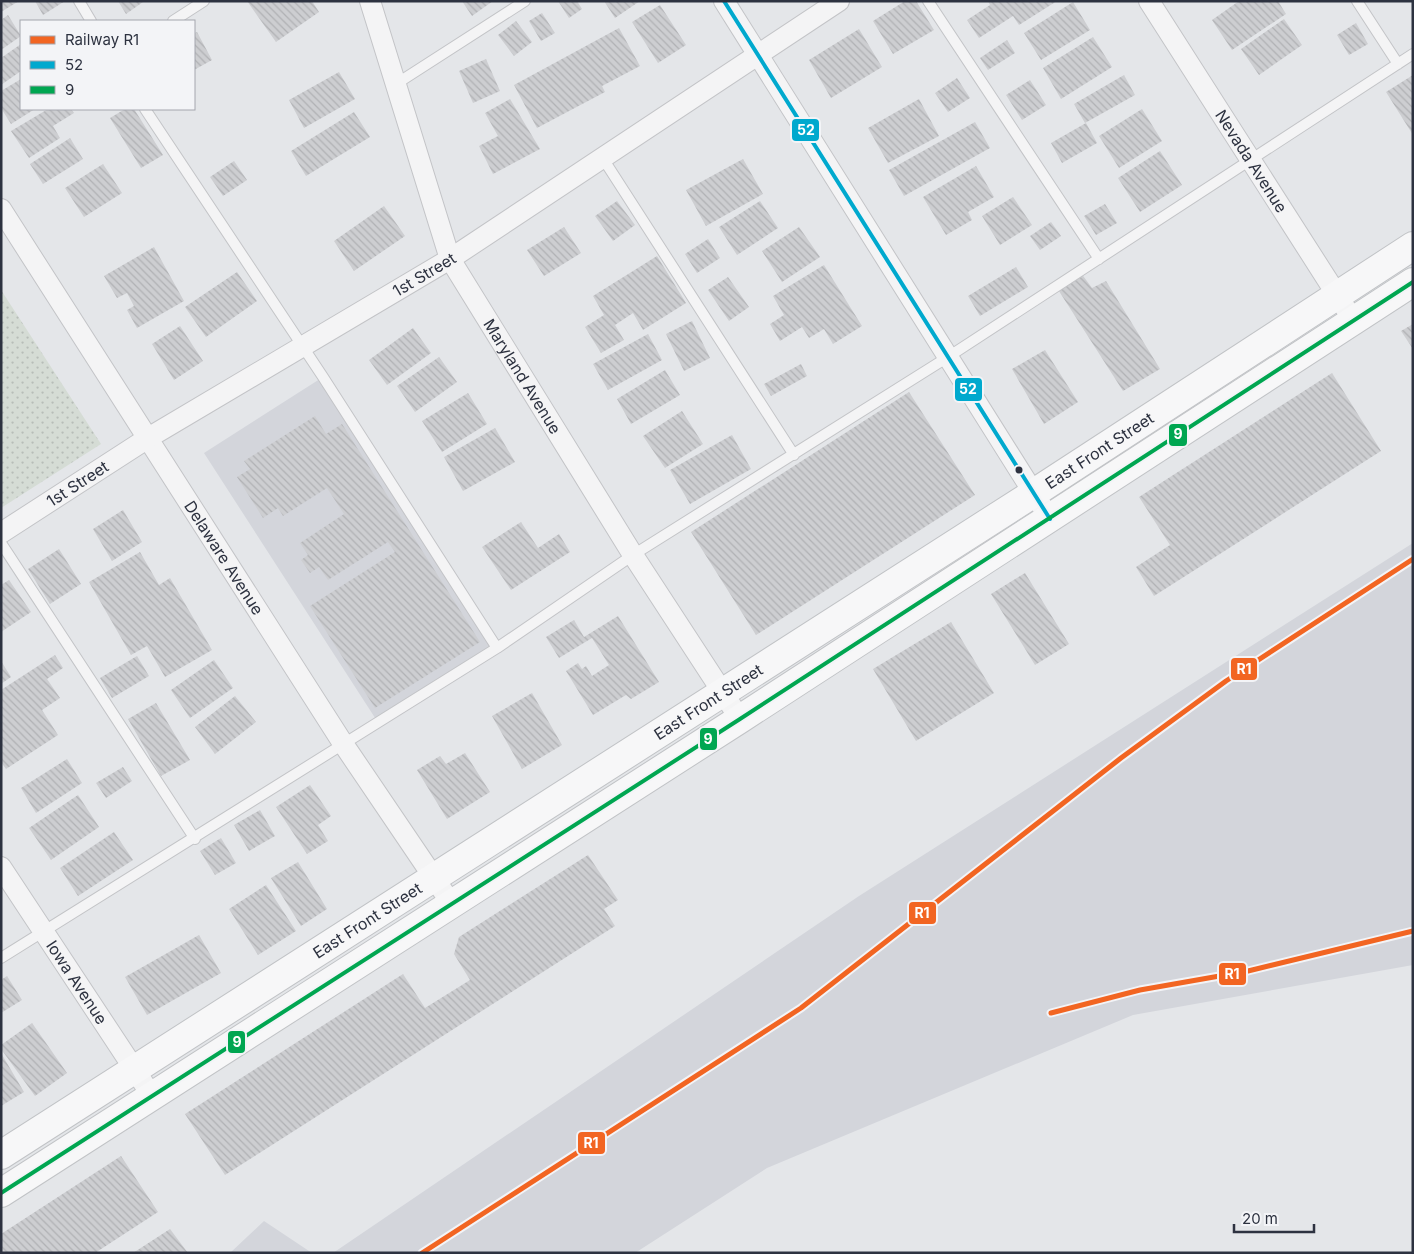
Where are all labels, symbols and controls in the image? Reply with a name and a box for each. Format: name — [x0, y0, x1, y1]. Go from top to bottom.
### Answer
legend — [20, 20, 195, 110]
text: Railway R1 — [65, 30, 139, 49]
text: 52 — [65, 55, 83, 74]
text: 9 — [65, 80, 74, 99]
street label: Nevada Avenue — [1211, 106, 1292, 216]
line badge: 52 — [791, 118, 820, 142]
text: 52 — [797, 121, 815, 138]
street label: 1st Street — [389, 248, 460, 301]
street label: Maryland Avenue — [479, 315, 566, 438]
line badge: 52 — [954, 377, 983, 402]
text: 52 — [959, 380, 977, 397]
street label: East Front Street — [1041, 408, 1157, 493]
line badge: 9 — [1168, 423, 1188, 447]
text: 9 — [1173, 425, 1183, 442]
street label: 1st Street — [43, 456, 112, 511]
unlabelled marker — [1014, 465, 1024, 475]
street label: Delaware Avenue — [180, 497, 268, 619]
line badge: R1 — [1230, 657, 1258, 681]
street label: East Front Street — [650, 659, 766, 744]
text: R1 — [1236, 660, 1252, 677]
line badge: 9 — [699, 727, 718, 751]
text: 9 — [703, 730, 713, 747]
street label: East Front Street — [309, 878, 425, 963]
line badge: R1 — [908, 901, 937, 925]
text: R1 — [914, 904, 930, 921]
street label: Iowa Avenue — [42, 936, 112, 1028]
line badge: R1 — [1218, 962, 1247, 986]
text: R1 — [1224, 965, 1240, 982]
line badge: 9 — [227, 1030, 246, 1054]
text: 9 — [232, 1033, 242, 1050]
line badge: R1 — [577, 1131, 606, 1155]
text: R1 — [583, 1134, 599, 1151]
scale bar — [1234, 1202, 1314, 1234]
text: 20 m — [1242, 1209, 1278, 1228]

